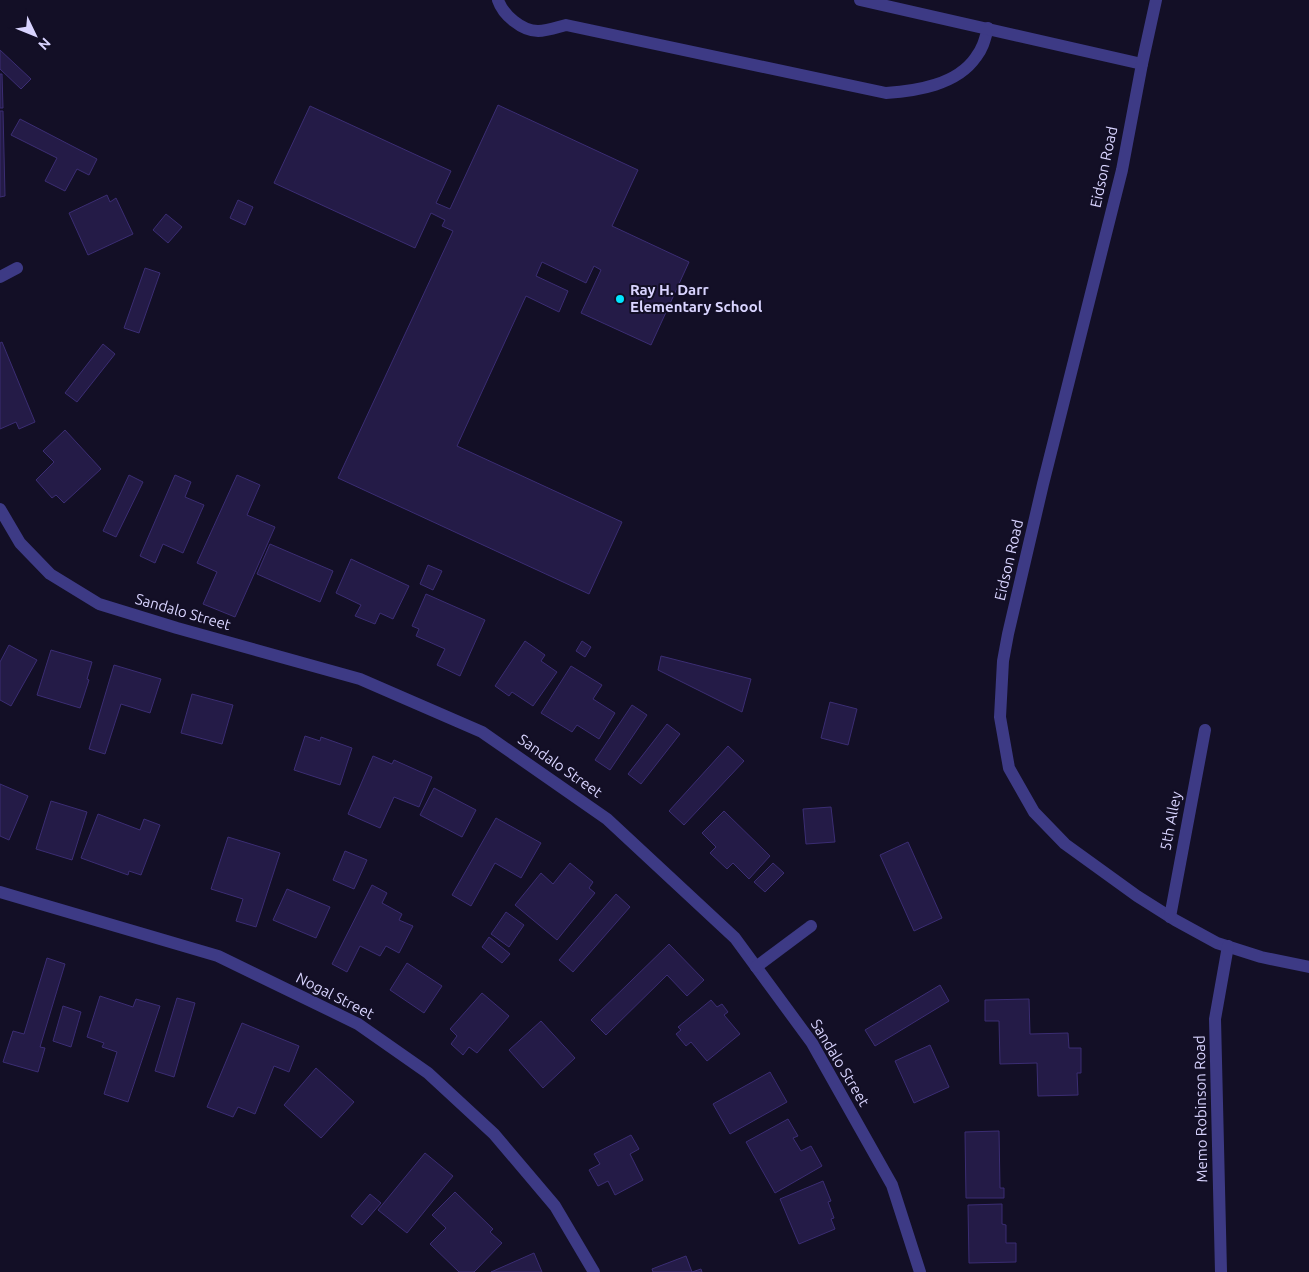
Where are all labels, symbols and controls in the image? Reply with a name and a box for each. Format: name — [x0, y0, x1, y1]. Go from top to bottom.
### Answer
north arrow — [10, 10, 60, 60]
text: N — [35, 35, 54, 53]
street label: Eidson Road — [1087, 125, 1120, 209]
place label: Ray H. Darr Elementary School — [630, 281, 763, 315]
marker: Ray H. Darr Elementary School — [614, 293, 626, 305]
street label: Eidson Road — [991, 518, 1026, 602]
street label: Sandalo Street — [133, 590, 233, 633]
street label: Sandalo Street — [515, 730, 606, 801]
street label: 5th Alley — [1156, 790, 1185, 852]
street label: Nogal Street — [293, 969, 377, 1022]
street label: Sandalo Street — [808, 1016, 873, 1109]
street label: Memo Robinson Road — [1191, 1035, 1210, 1183]

